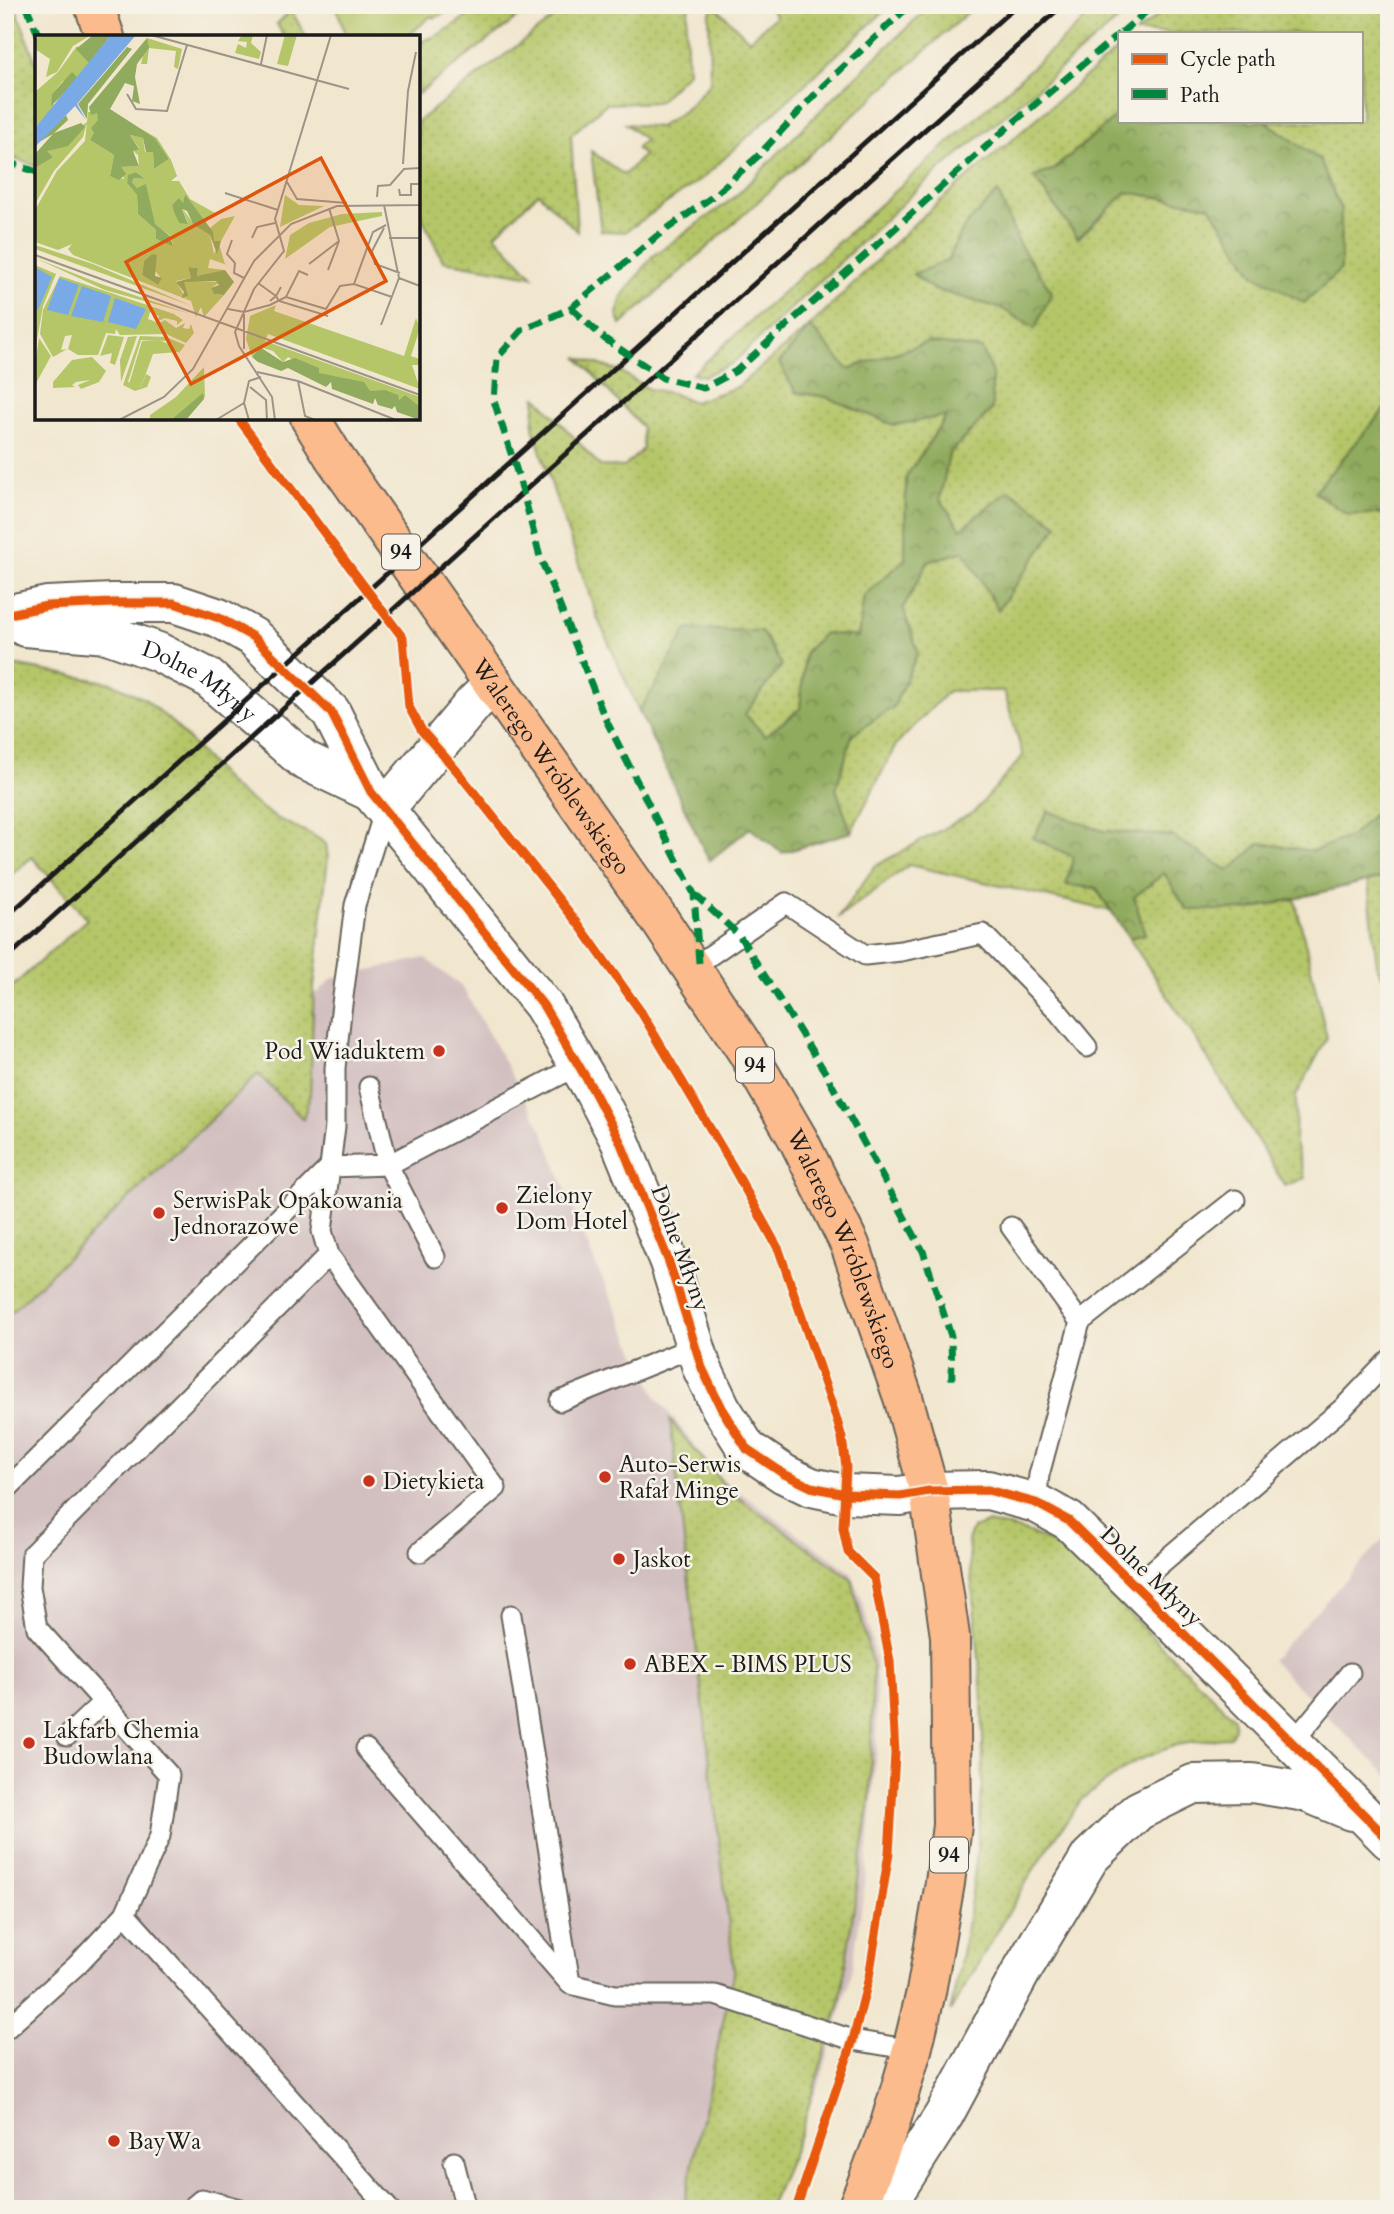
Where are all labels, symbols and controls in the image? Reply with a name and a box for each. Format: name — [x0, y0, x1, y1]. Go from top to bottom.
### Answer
legend — [1118, 32, 1362, 122]
inset map — [35, 35, 420, 420]
text: Cycle path — [1180, 45, 1276, 74]
text: Path — [1180, 81, 1220, 110]
road number: 94 — [382, 534, 420, 570]
street label: Dolne Młyny — [138, 633, 264, 729]
street label: Walerego Wróblewskiego — [464, 652, 638, 881]
place label: Pod Wiaduktem — [264, 1036, 426, 1067]
marker: Pod Wiaduktem — [431, 1043, 447, 1059]
road number: 94 — [736, 1048, 774, 1082]
street label: Walerego Wróblewskiego — [779, 1123, 907, 1373]
place label: Zielony Dom Hotel — [516, 1180, 628, 1237]
street label: Dolne Młyny — [643, 1181, 718, 1316]
place label: SerwisPak Opakowania Jednorazowe — [170, 1185, 403, 1242]
marker: Zielony Dom Hotel — [494, 1200, 510, 1216]
marker: SerwisPak Opakowania Jednorazowe — [151, 1205, 167, 1221]
place label: Auto-Serwis Rafał Minge — [619, 1449, 741, 1506]
place label: Dietykieta — [383, 1466, 485, 1497]
marker: Auto-Serwis Rafał Minge — [597, 1469, 613, 1485]
marker: Dietykieta — [361, 1473, 377, 1489]
street label: Dolne Młyny — [1093, 1519, 1210, 1633]
place label: Jaskot — [630, 1544, 690, 1575]
marker: Jaskot — [611, 1551, 627, 1567]
place label: ABEX - BIMS PLUS — [644, 1649, 852, 1680]
marker: ABEX - BIMS PLUS — [622, 1656, 638, 1672]
place label: Lakfarb Chemia Budowlana — [43, 1715, 200, 1772]
marker: Lakfarb Chemia Budowlana — [21, 1735, 37, 1751]
road number: 94 — [930, 1838, 968, 1872]
place label: BayWa — [128, 2126, 201, 2157]
marker: BayWa — [106, 2133, 122, 2149]

